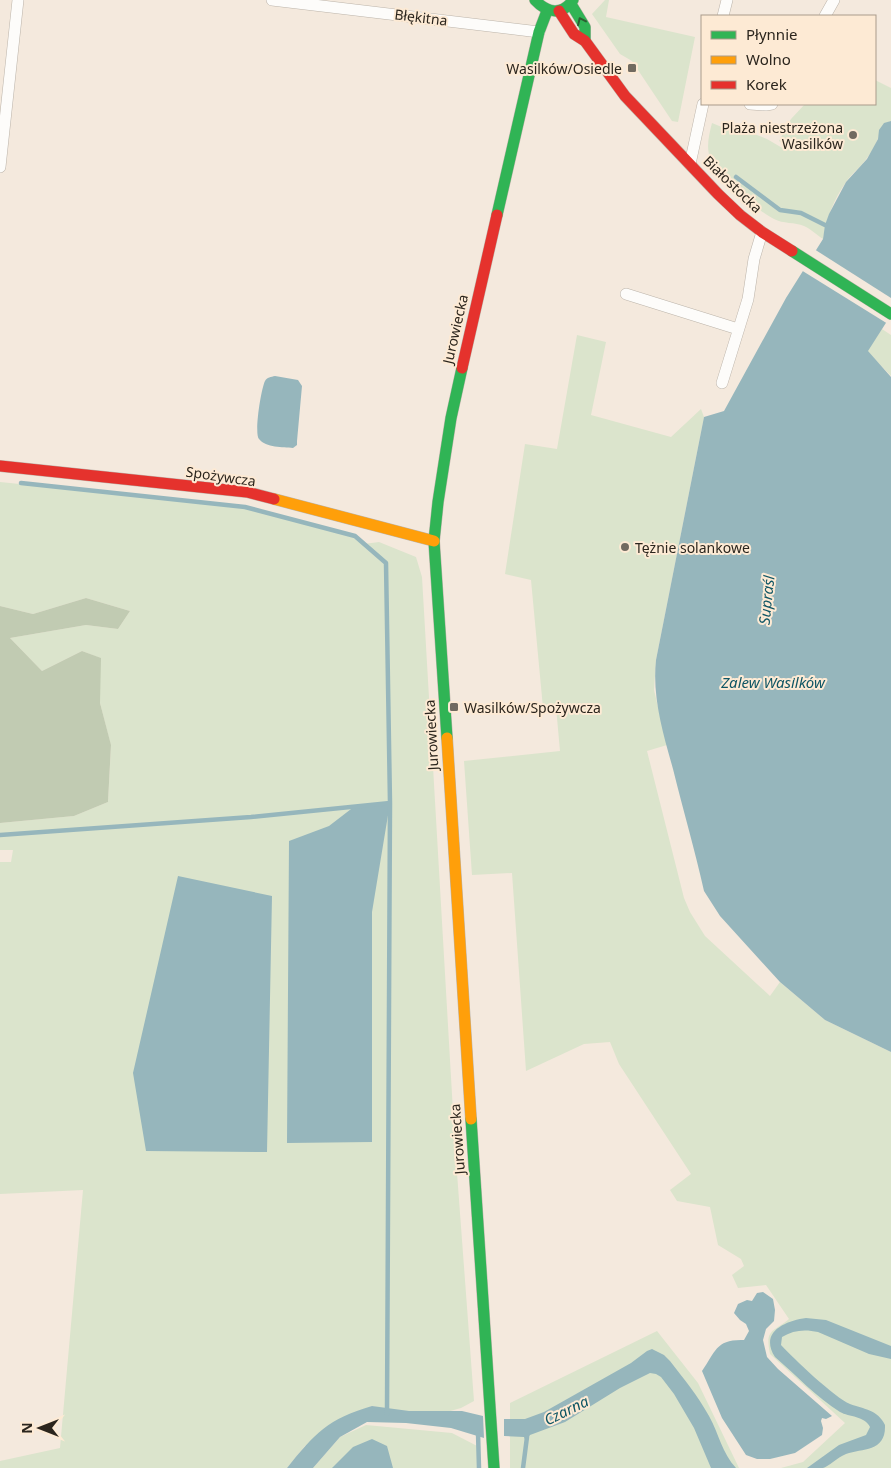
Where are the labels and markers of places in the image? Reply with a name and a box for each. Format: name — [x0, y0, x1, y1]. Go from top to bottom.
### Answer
place label: Wasilków/Osiedle — [506, 59, 622, 78]
marker: Wasilków/Osiedle — [626, 62, 638, 74]
place label: Plaża niestrzeżona Wasilków — [721, 118, 843, 153]
marker: Plaża niestrzeżona Wasilków — [847, 129, 859, 141]
place label: Tężnie solankowe — [635, 538, 750, 557]
marker: Tężnie solankowe — [619, 541, 631, 553]
place label: Wasilków/Spożywcza — [464, 698, 601, 717]
marker: Wasilków/Spożywcza — [448, 701, 460, 713]

